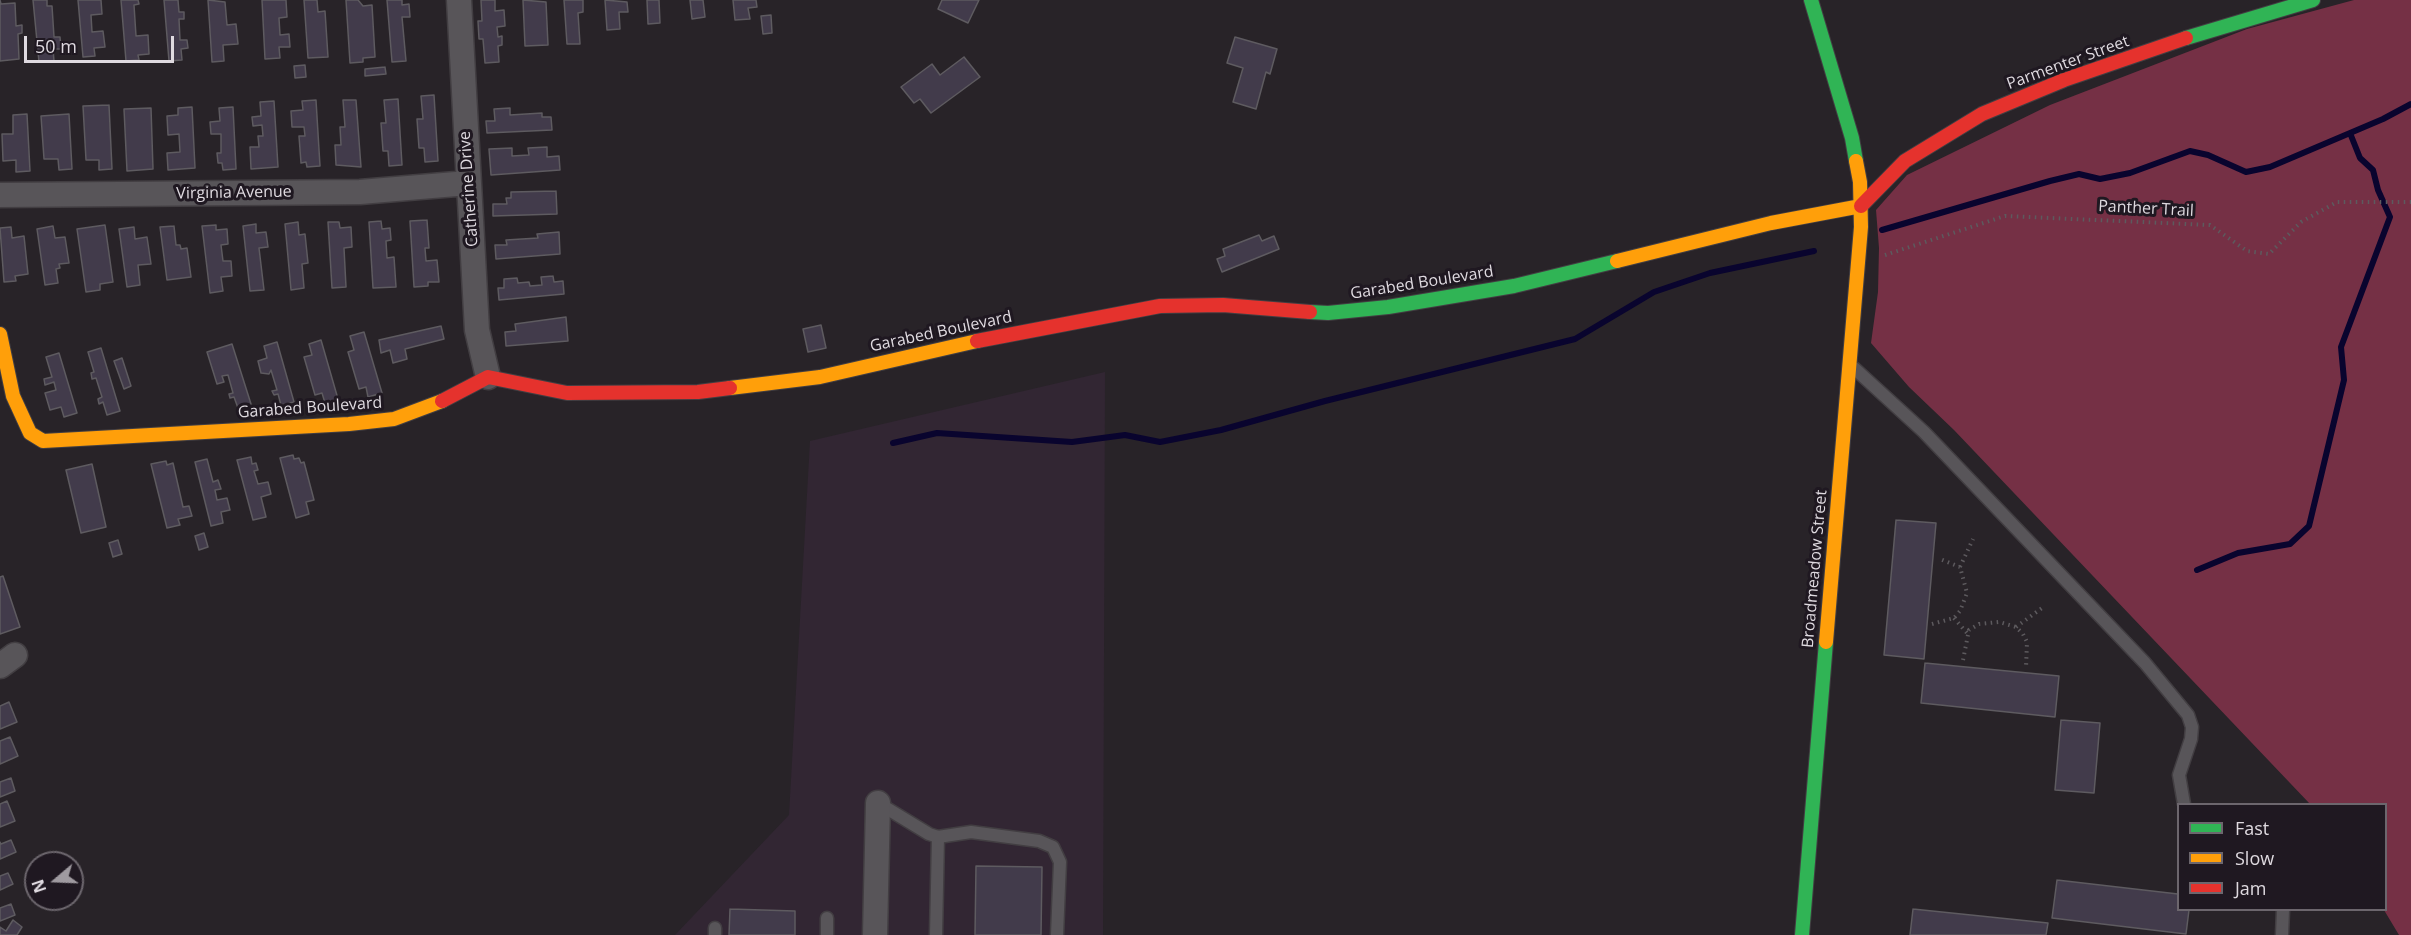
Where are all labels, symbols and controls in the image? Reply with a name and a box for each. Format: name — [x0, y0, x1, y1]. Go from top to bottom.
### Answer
scale bar — [27, 24, 177, 62]
street label: Parmenter Street — [2004, 32, 2132, 94]
text: 50 m — [35, 34, 77, 58]
street label: Catherine Drive — [455, 130, 483, 248]
street label: Virginia Avenue — [176, 182, 292, 204]
street label: Panther Trail — [2098, 197, 2194, 221]
street label: Garabed Boulevard — [1349, 262, 1495, 304]
street label: Garabed Boulevard — [868, 308, 1014, 356]
street label: Garabed Boulevard — [237, 393, 383, 423]
street label: Broadmeadow Street — [1799, 489, 1831, 649]
legend — [2177, 803, 2387, 911]
text: Fast — [2235, 816, 2269, 840]
text: Slow — [2235, 846, 2274, 870]
north arrow — [24, 851, 84, 911]
text: N — [26, 876, 51, 896]
text: Jam — [2235, 876, 2267, 900]

